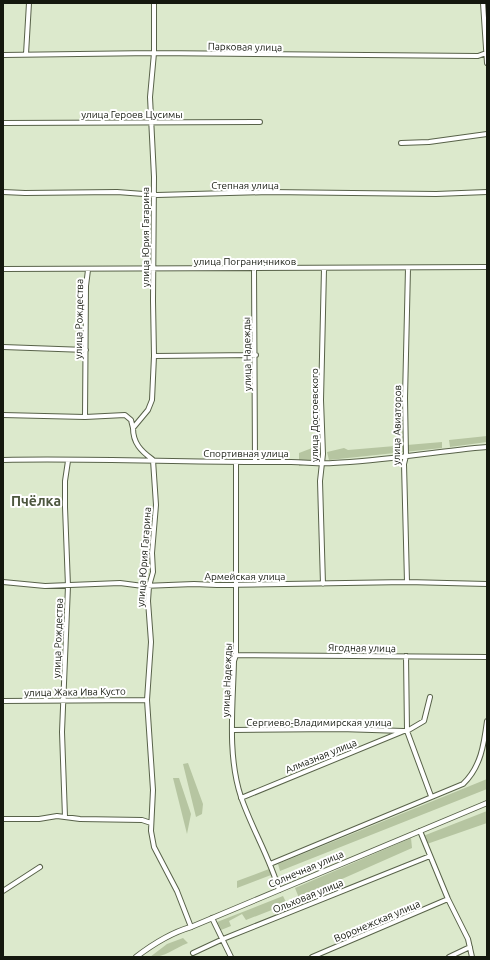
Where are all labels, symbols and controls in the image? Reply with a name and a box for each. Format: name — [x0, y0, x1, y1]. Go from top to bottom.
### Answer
street label: Парковая улица — [208, 41, 282, 53]
street label: улица Героев Цусимы — [81, 109, 183, 120]
street label: Степная улица — [211, 180, 279, 191]
street label: улица Юрия Гагарина — [140, 187, 151, 287]
street label: улица Пограничников — [194, 256, 296, 267]
street label: улица Рождества — [73, 279, 85, 359]
street label: улица Надежды — [241, 317, 253, 391]
street label: улица Достоевского — [309, 368, 320, 462]
street label: улица Авиаторов — [391, 385, 403, 465]
street label: Спортивная улица — [203, 448, 289, 459]
district label: Пчёлка — [11, 493, 61, 509]
street label: улица Юрия Гагарина — [135, 506, 153, 608]
street label: Армейская улица — [204, 571, 286, 582]
street label: улица Рождества — [51, 598, 65, 678]
street label: Ягодная улица — [328, 642, 396, 654]
street label: улица Надежды — [220, 643, 234, 717]
street label: улица Жака Ива Кусто — [24, 686, 126, 698]
street label: Сергиево-Владимирская улица — [246, 717, 392, 728]
street label: Алмазная улица — [284, 737, 358, 775]
street label: Солнечная улица — [267, 848, 345, 890]
street label: Ольховая улица — [271, 877, 345, 915]
street label: Воронежская улица — [332, 898, 422, 944]

